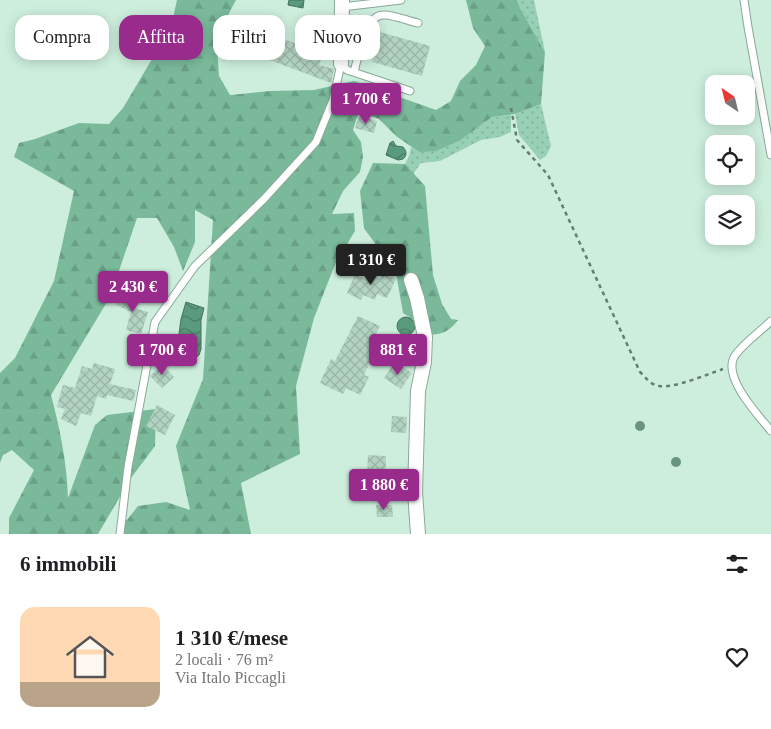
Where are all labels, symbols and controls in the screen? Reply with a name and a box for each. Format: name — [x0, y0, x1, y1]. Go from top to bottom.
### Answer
chip: Compra — [15, 15, 109, 60]
chip: Affitta — [119, 15, 203, 60]
chip: Filtri — [213, 15, 285, 60]
chip: Nuovo — [295, 15, 380, 60]
north arrow — [705, 75, 755, 125]
map controls — [705, 75, 755, 245]
pin: 1 700 € — [320, 82, 412, 125]
text: 1 700 € — [342, 90, 390, 107]
button: locate — [705, 135, 755, 185]
button: layers — [705, 195, 755, 245]
pin: 1 310 € — [325, 244, 417, 286]
text: 1 310 € — [347, 251, 395, 268]
pin: 2 430 € — [87, 270, 179, 313]
text: 2 430 € — [109, 278, 157, 295]
pin: 1 700 € — [116, 334, 208, 376]
pin: 881 € — [363, 334, 433, 376]
text: 1 700 € — [138, 341, 186, 358]
text: 881 € — [380, 341, 416, 358]
pin: 1 880 € — [338, 468, 430, 511]
text: 1 880 € — [360, 476, 408, 493]
icon: filters — [723, 550, 751, 578]
text: 6 immobili — [20, 552, 116, 576]
text: 1 310 €/mese — [175, 626, 288, 650]
icon: home — [60, 627, 120, 687]
icon: heart — [723, 643, 751, 671]
text: 2 locali · 76 m² — [175, 651, 273, 668]
text: Via Italo Piccagli — [175, 669, 286, 686]

